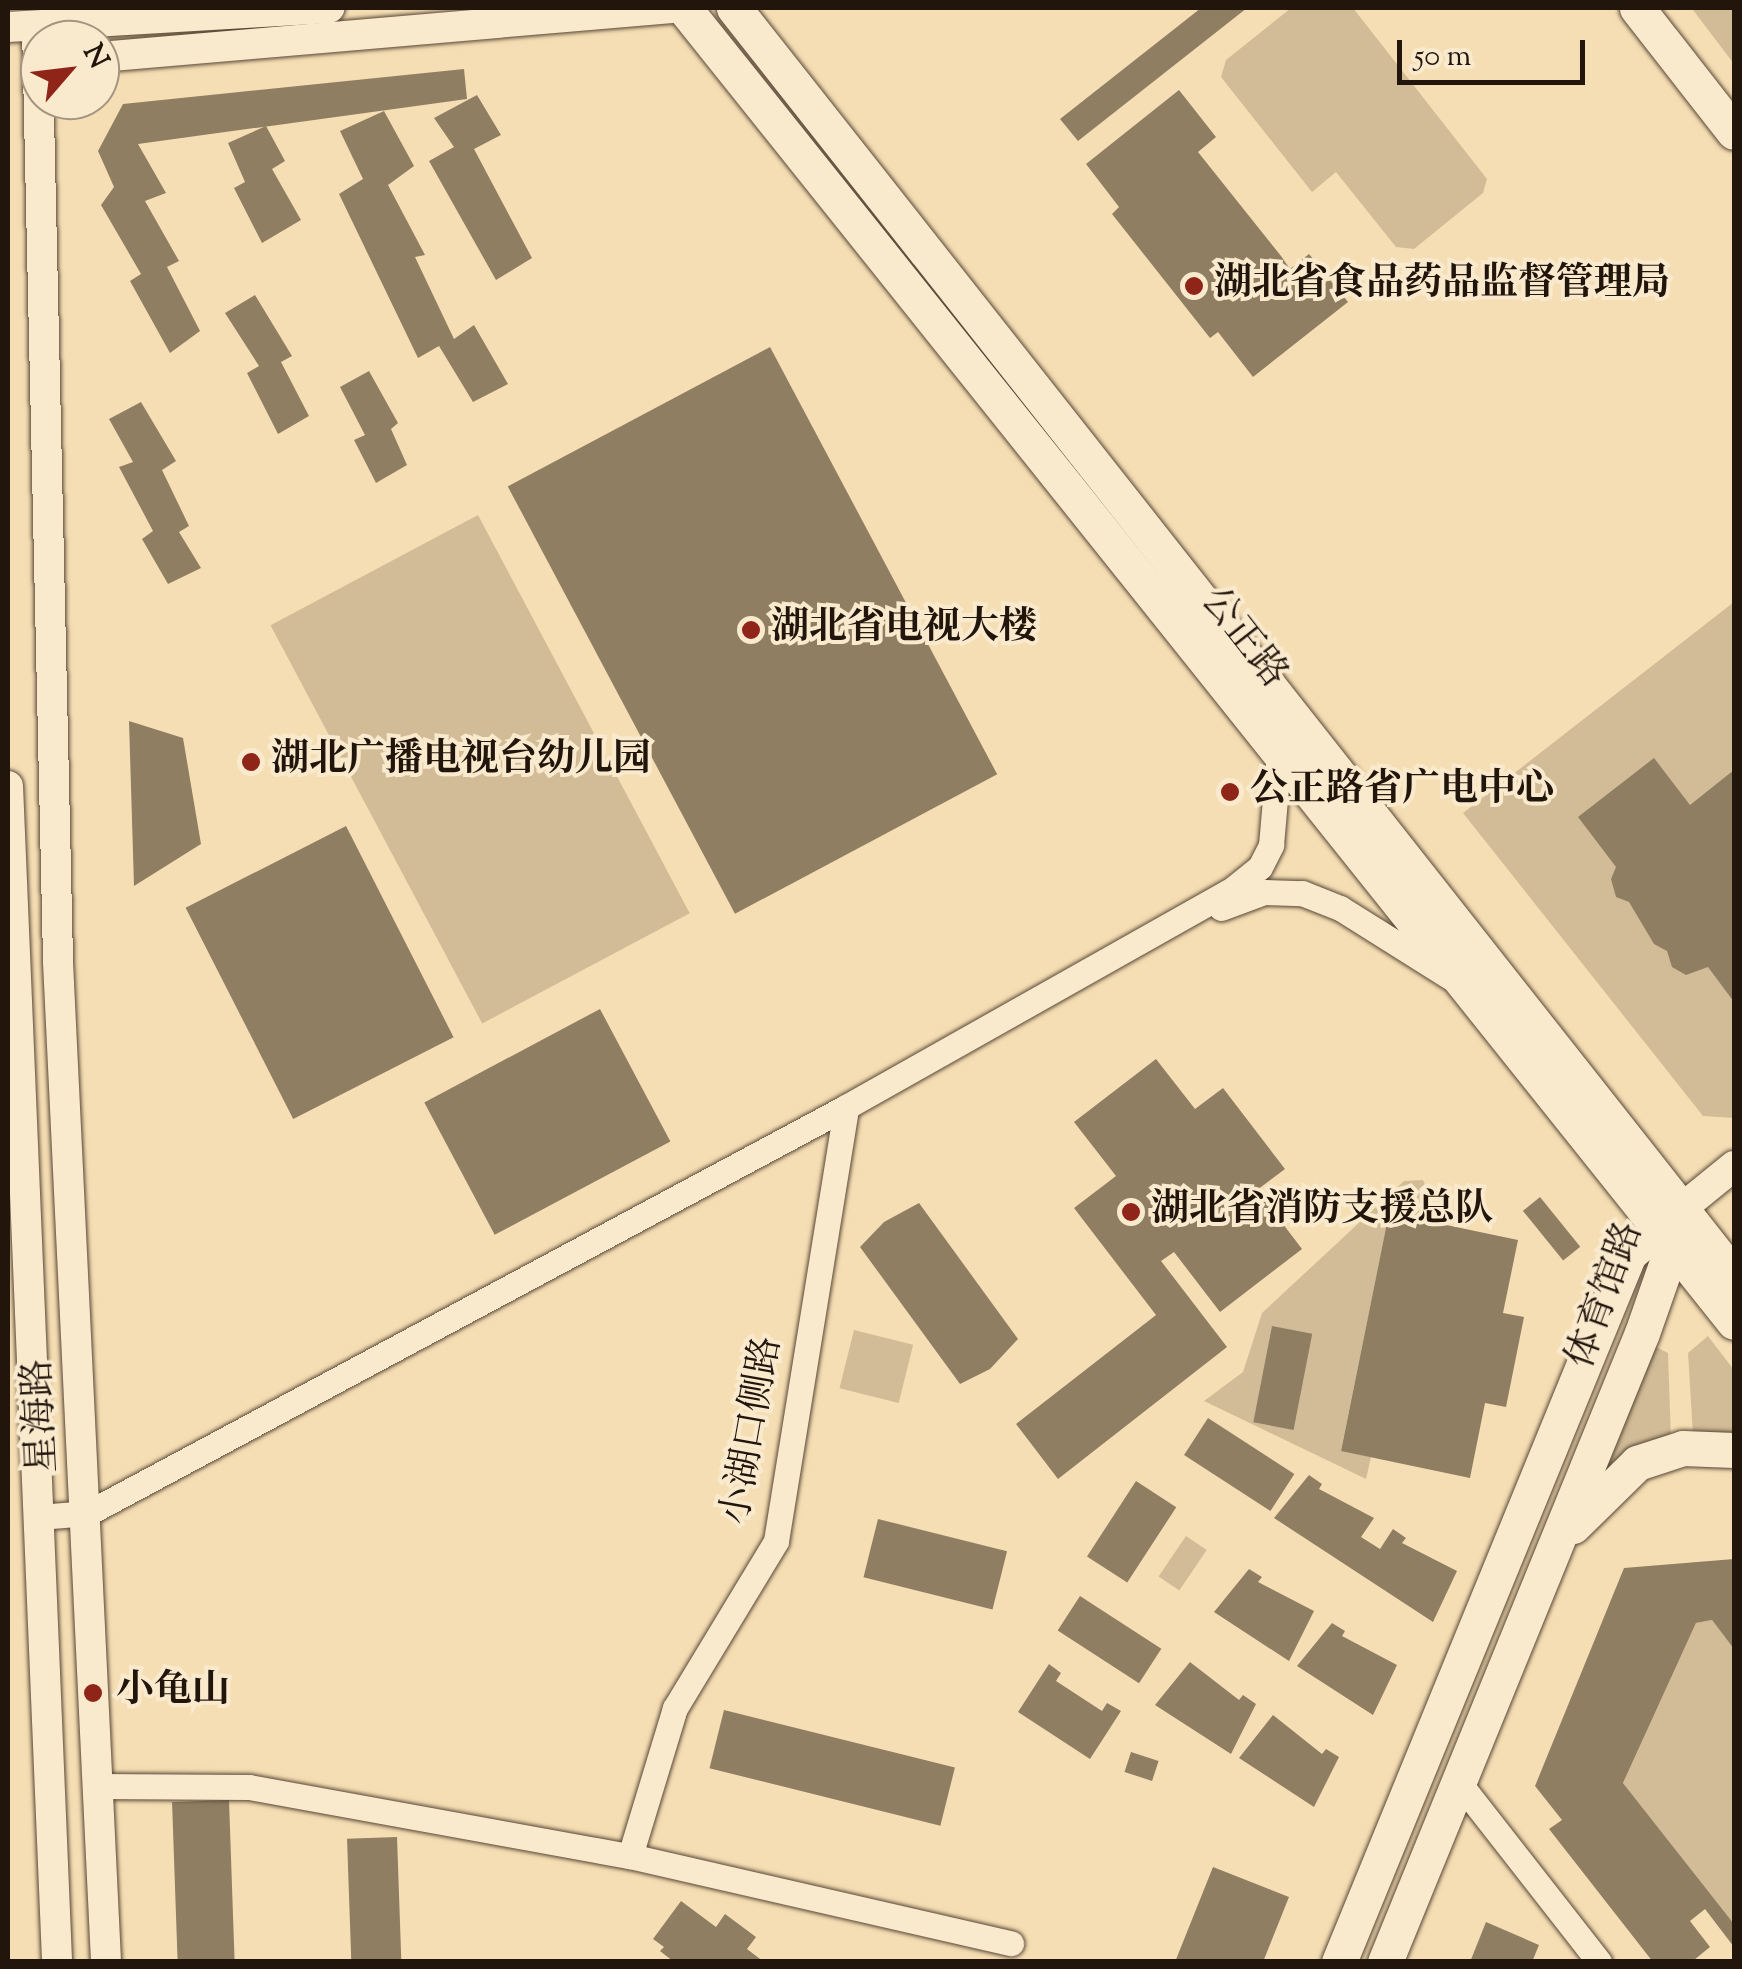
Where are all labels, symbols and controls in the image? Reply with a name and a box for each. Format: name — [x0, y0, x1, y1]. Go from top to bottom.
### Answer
north arrow — [20, 20, 120, 120]
scale bar — [1402, 20, 1590, 82]
text: 50 m — [1414, 36, 1471, 79]
text: N — [72, 38, 118, 76]
place label: 湖北省食品药品监督管理局 — [1214, 263, 1670, 309]
marker: 湖北省食品药品监督管理局 — [1183, 275, 1205, 297]
street label: 公正路 — [1189, 580, 1295, 698]
place label: 湖北省电视大楼 — [771, 607, 1037, 653]
marker: 湖北省电视大楼 — [740, 619, 762, 641]
place label: 湖北广播电视台幼儿园 — [271, 739, 651, 785]
marker: 湖北广播电视台幼儿园 — [240, 751, 262, 773]
place label: 公正路省广电中心 — [1250, 769, 1554, 815]
marker: 公正路省广电中心 — [1219, 781, 1241, 803]
place label: 湖北省消防支援总队 — [1151, 1189, 1493, 1235]
marker: 湖北省消防支援总队 — [1120, 1201, 1142, 1223]
street label: 体育馆路 — [1560, 1217, 1654, 1375]
street label: 小湖口侧路 — [715, 1333, 793, 1529]
street label: 星海路 — [17, 1358, 69, 1474]
place label: 小龟山 — [116, 1670, 230, 1716]
marker: 小龟山 — [80, 1680, 106, 1706]

